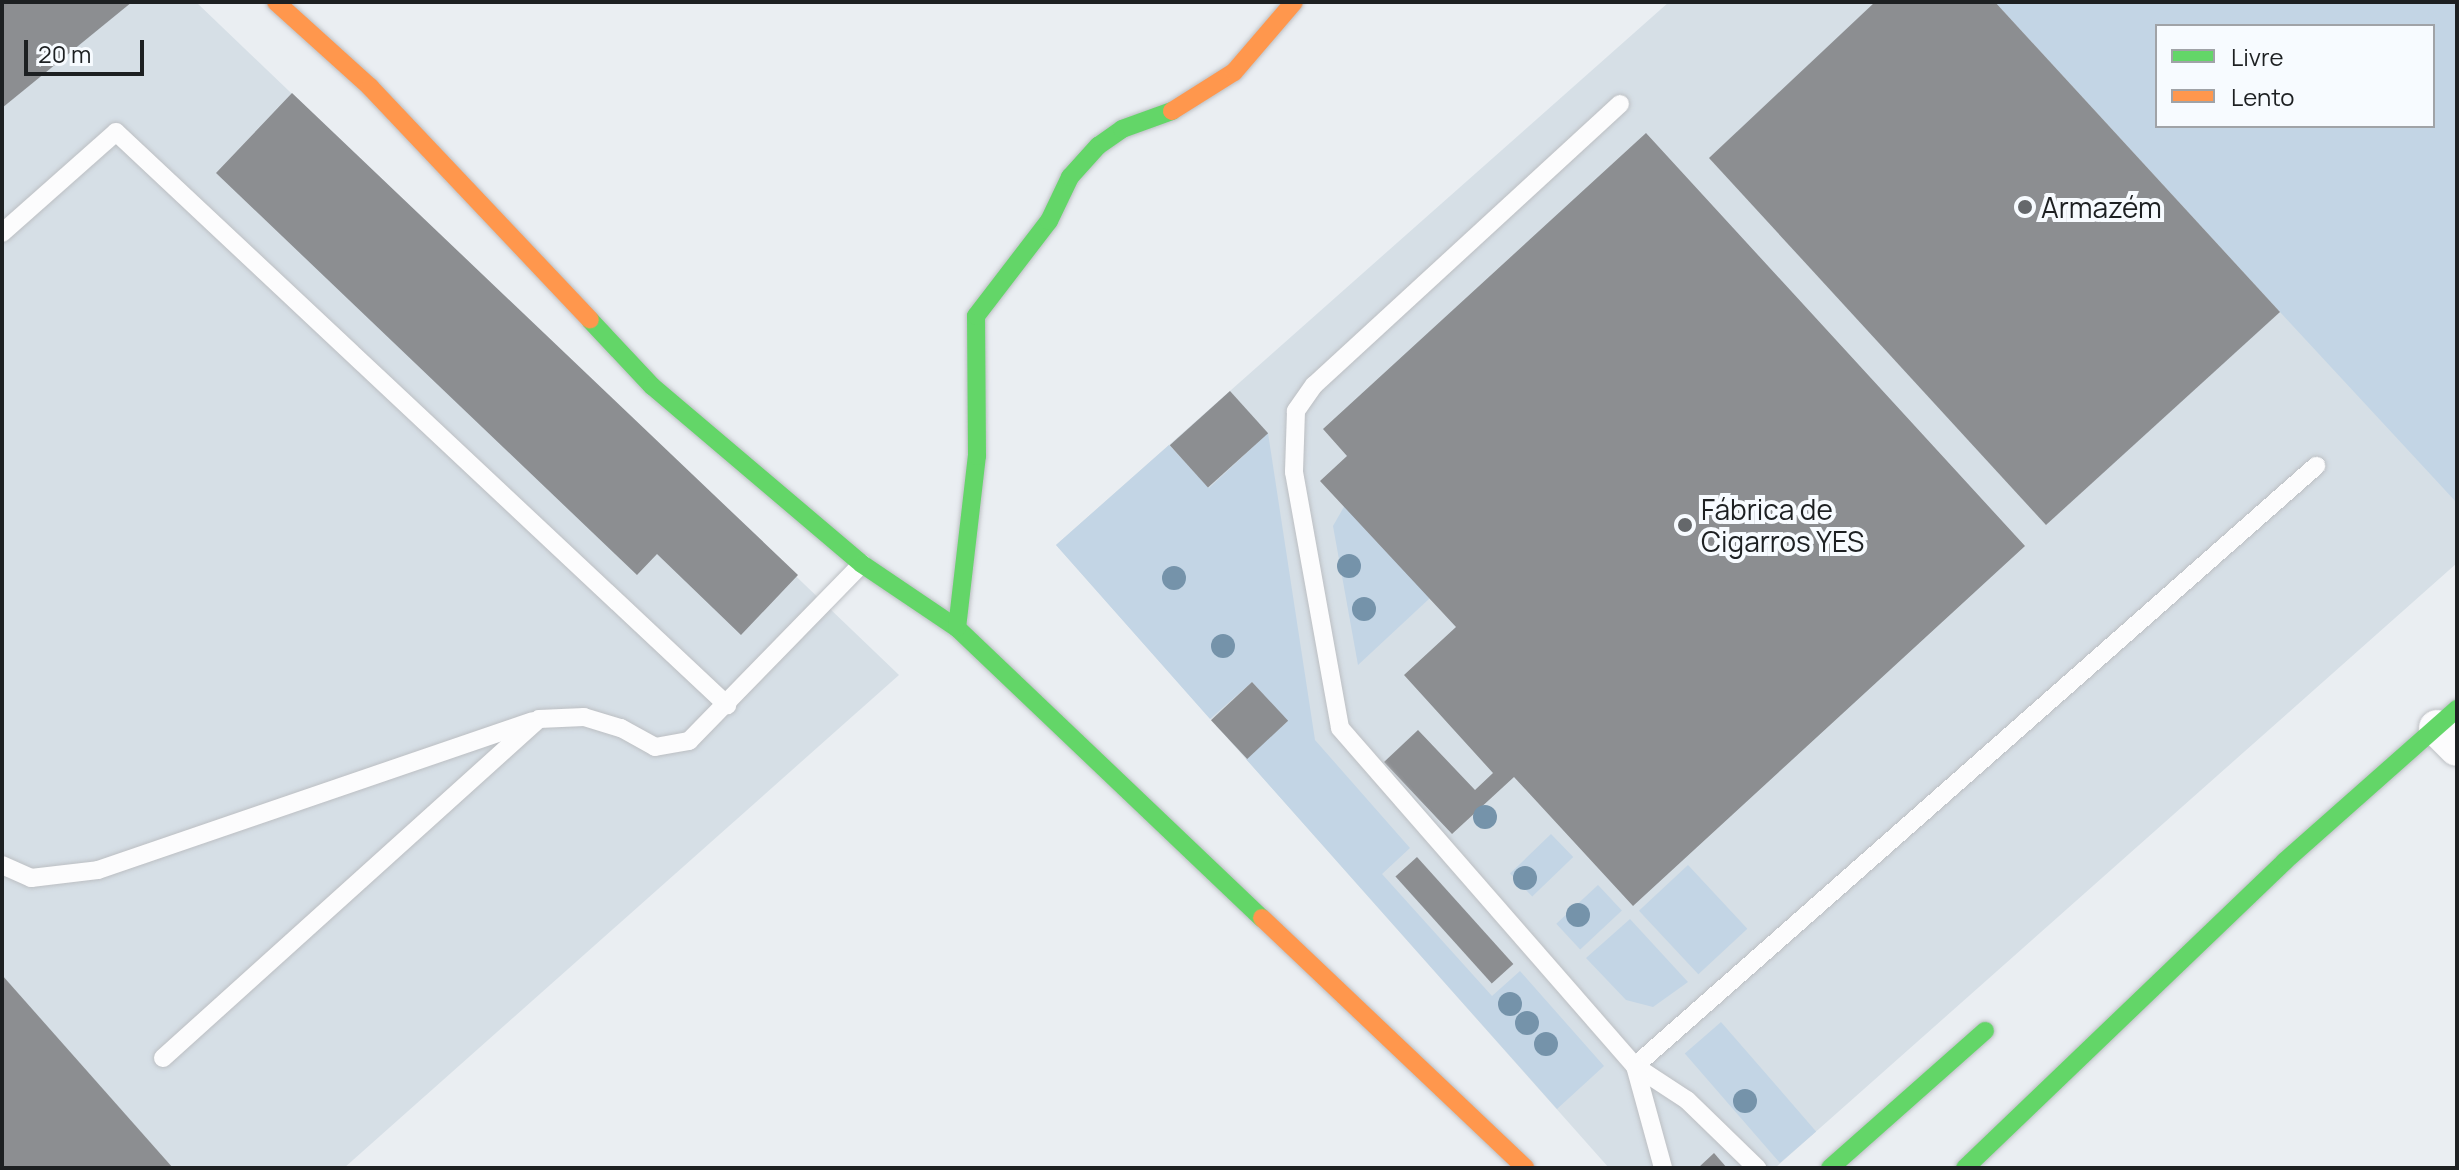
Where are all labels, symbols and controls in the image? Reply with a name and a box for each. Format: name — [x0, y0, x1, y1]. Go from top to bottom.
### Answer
scale bar — [28, 24, 148, 74]
legend — [2155, 24, 2435, 128]
text: 20 m — [38, 37, 91, 70]
text: Livre — [2231, 40, 2284, 73]
text: Lento — [2231, 80, 2295, 113]
place label: Armazém — [2041, 190, 2162, 224]
marker: Armazém — [2016, 198, 2034, 216]
place label: Fábrica de Cigarros YES — [1701, 492, 1864, 558]
marker: Fábrica de Cigarros YES — [1676, 516, 1694, 534]

